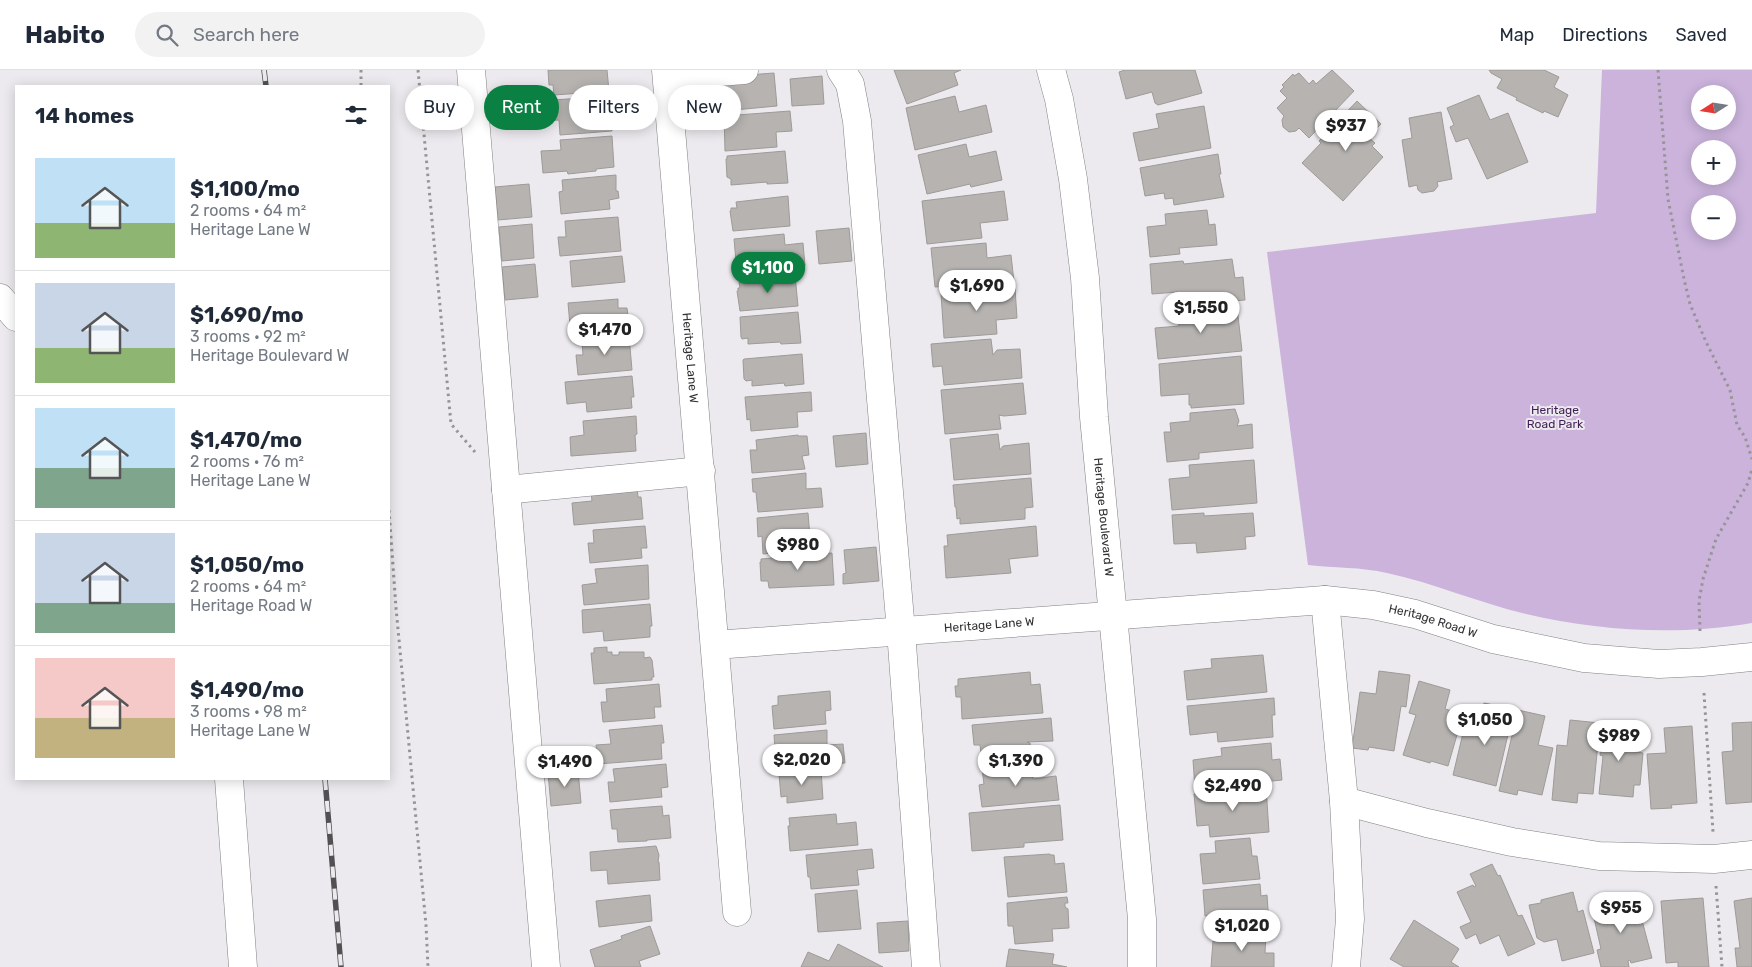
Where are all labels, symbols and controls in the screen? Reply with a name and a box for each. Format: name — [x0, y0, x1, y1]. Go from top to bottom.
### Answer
search box — [135, 12, 485, 57]
text: Habito — [25, 21, 105, 49]
icon: search — [153, 21, 181, 49]
text: Search here — [193, 23, 300, 46]
text: Map — [1499, 24, 1534, 46]
text: Directions — [1562, 24, 1648, 46]
text: Saved — [1676, 24, 1727, 46]
chip: Buy — [405, 85, 474, 130]
chip: Rent — [484, 85, 559, 130]
chip: Filters — [569, 85, 658, 130]
chip: New — [668, 85, 741, 130]
north arrow — [1691, 85, 1736, 130]
map controls — [1691, 85, 1736, 240]
icon: filters — [342, 101, 370, 129]
text: 14 homes — [35, 103, 134, 128]
pin: $937 — [1316, 109, 1376, 152]
text: $937 — [1326, 116, 1366, 135]
button: + — [1691, 140, 1736, 185]
text: $1,100/mo — [190, 176, 300, 201]
icon: home — [75, 178, 135, 238]
button: − — [1691, 195, 1736, 240]
text: 2 rooms · 64 m² — [190, 201, 306, 220]
text: Heritage Lane W — [190, 220, 311, 239]
pin: $1,100 — [727, 252, 809, 294]
text: $1,100 — [742, 258, 794, 277]
pin: $1,690 — [936, 270, 1018, 312]
text: $1,690 — [950, 276, 1004, 295]
pin: $1,550 — [1160, 292, 1242, 334]
text: $1,550 — [1174, 298, 1228, 317]
text: $1,690/mo — [190, 302, 303, 327]
icon: home — [75, 303, 135, 363]
street label: Heritage Lane W — [679, 312, 701, 404]
pin: $1,470 — [564, 314, 646, 356]
text: $1,470 — [578, 320, 632, 339]
text: 3 rooms · 92 m² — [190, 327, 306, 346]
text: Heritage Boulevard W — [190, 346, 349, 365]
park label: Heritage Road Park — [1527, 403, 1584, 431]
text: $1,470/mo — [190, 427, 302, 452]
icon: home — [75, 428, 135, 488]
text: 2 rooms · 76 m² — [190, 452, 304, 471]
street label: Heritage Boulevard W — [1091, 457, 1116, 578]
text: Heritage Lane W — [190, 471, 311, 490]
pin: $980 — [768, 528, 828, 571]
text: $980 — [777, 535, 819, 554]
text: $1,050/mo — [190, 552, 304, 577]
icon: home — [75, 553, 135, 613]
text: 2 rooms · 64 m² — [190, 577, 306, 596]
text: Heritage Road W — [190, 596, 312, 615]
street label: Heritage Road W — [1387, 602, 1479, 641]
street label: Heritage Lane W — [943, 614, 1035, 635]
text: $1,490/mo — [190, 677, 304, 702]
icon: home — [75, 678, 135, 738]
text: 3 rooms · 98 m² — [190, 702, 307, 721]
pin: $1,050 — [1444, 704, 1526, 746]
text: $1,050 — [1457, 710, 1513, 729]
pin: $989 — [1589, 720, 1649, 762]
text: Heritage Lane W — [190, 721, 311, 740]
text: $989 — [1598, 726, 1640, 745]
pin: $2,020 — [761, 744, 843, 786]
pin: $1,390 — [975, 744, 1057, 787]
pin: $1,490 — [524, 746, 606, 788]
text: $2,020 — [773, 750, 831, 769]
text: $1,390 — [989, 751, 1043, 770]
text: $1,490 — [538, 752, 592, 771]
pin: $2,490 — [1192, 770, 1274, 812]
text: $2,490 — [1204, 776, 1262, 795]
pin: $955 — [1591, 892, 1651, 934]
text: $955 — [1600, 898, 1642, 917]
pin: $1,020 — [1201, 910, 1283, 952]
text: $1,020 — [1214, 916, 1270, 935]

